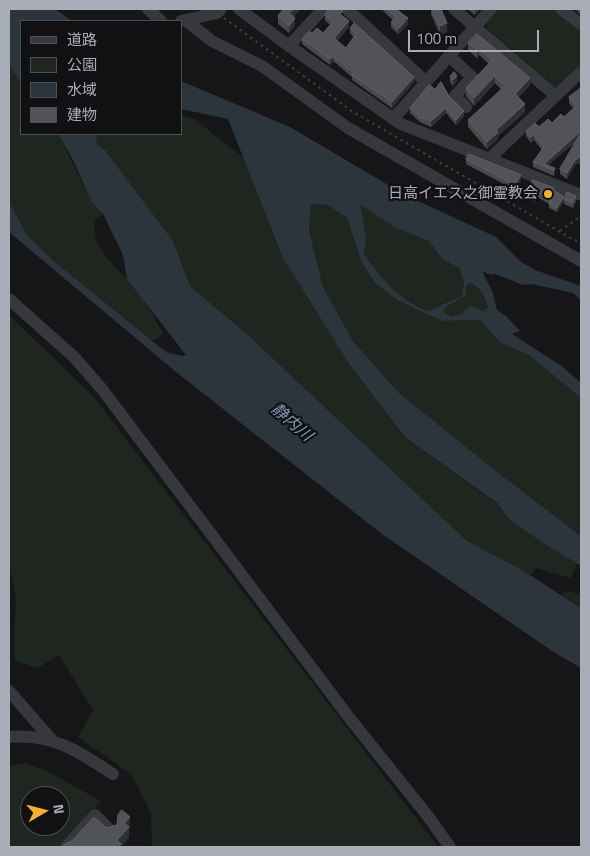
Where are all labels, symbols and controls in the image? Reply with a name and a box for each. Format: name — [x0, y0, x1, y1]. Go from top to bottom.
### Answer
legend — [20, 20, 182, 135]
scale bar — [410, 20, 541, 52]
text: 100 m — [416, 27, 457, 50]
text: 道路 — [67, 28, 97, 51]
text: 公園 — [67, 53, 97, 76]
text: 水域 — [67, 78, 97, 101]
text: 建物 — [67, 103, 97, 126]
place label: 日高イエス之御霊教会 — [388, 185, 538, 203]
marker: 日高イエス之御霊教会 — [542, 188, 554, 200]
water label: 静内川 — [267, 400, 315, 446]
north arrow — [20, 786, 70, 836]
text: N — [48, 803, 70, 815]

